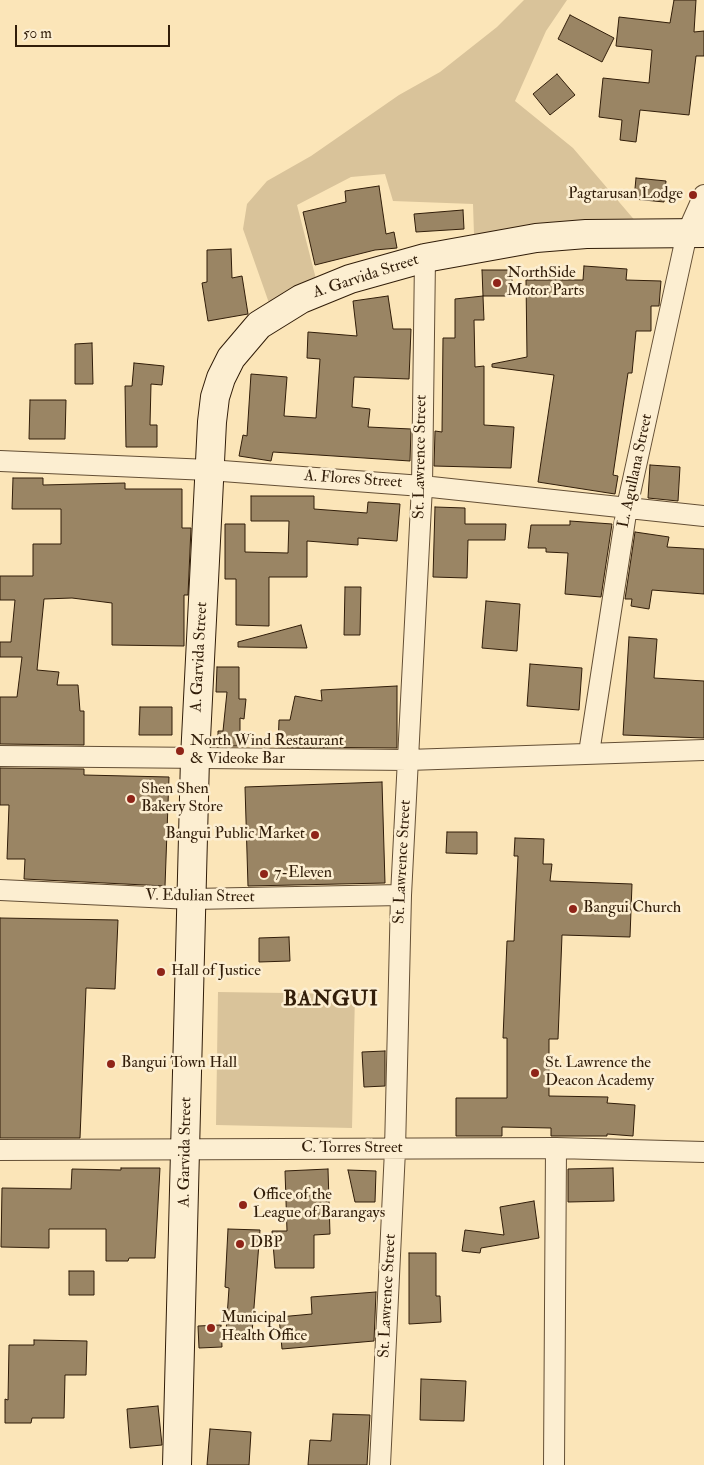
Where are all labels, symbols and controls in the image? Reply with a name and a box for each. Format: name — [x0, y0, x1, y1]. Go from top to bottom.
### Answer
scale bar — [18, 15, 172, 47]
text: 50 m — [23, 24, 52, 43]
place label: Pagtarusan Lodge — [568, 185, 683, 205]
marker: Pagtarusan Lodge — [687, 189, 699, 201]
street label: A. Garvida Street — [311, 251, 421, 303]
place label: NorthSide Motor Parts — [507, 264, 584, 302]
marker: NorthSide Motor Parts — [491, 277, 503, 289]
street label: St. Lawrence Street — [410, 395, 432, 519]
street label: L. Agullana Street — [615, 412, 657, 530]
street label: A. Flores Street — [303, 467, 403, 493]
street label: A. Garvida Street — [188, 601, 212, 713]
place label: North Wind Restaurant & Videoke Bar — [190, 732, 344, 770]
marker: North Wind Restaurant & Videoke Bar — [174, 745, 186, 757]
place label: Shen Shen Bakery Store — [141, 780, 223, 818]
marker: Shen Shen Bakery Store — [125, 793, 137, 805]
street label: St. Lawrence Street — [390, 799, 416, 925]
place label: Bangui Public Market — [165, 825, 305, 845]
marker: Bangui Public Market — [309, 829, 321, 841]
place label: 7-Eleven — [274, 864, 332, 884]
marker: 7-Eleven — [258, 868, 270, 880]
street label: V. Edulian Street — [145, 886, 255, 908]
place label: Bangui Church — [583, 899, 681, 919]
marker: Bangui Church — [567, 903, 579, 915]
place label: Hall of Justice — [171, 962, 261, 982]
marker: Hall of Justice — [155, 966, 167, 978]
district label: BANGUI — [283, 987, 379, 1013]
place label: Bangui Town Hall — [121, 1054, 237, 1074]
place label: St. Lawrence the Deacon Academy — [545, 1054, 654, 1092]
marker: Bangui Town Hall — [105, 1058, 117, 1070]
marker: St. Lawrence the Deacon Academy — [529, 1067, 541, 1079]
street label: A. Garvida Street — [175, 1097, 197, 1207]
street label: C. Torres Street — [301, 1139, 403, 1159]
place label: Office of the League of Barangays — [253, 1186, 385, 1224]
marker: Office of the League of Barangays — [237, 1199, 249, 1211]
street label: St. Lawrence Street — [375, 1233, 401, 1359]
place label: DBP — [250, 1234, 283, 1254]
marker: DBP — [234, 1238, 246, 1250]
place label: Municipal Health Office — [221, 1309, 307, 1347]
marker: Municipal Health Office — [205, 1322, 217, 1334]

